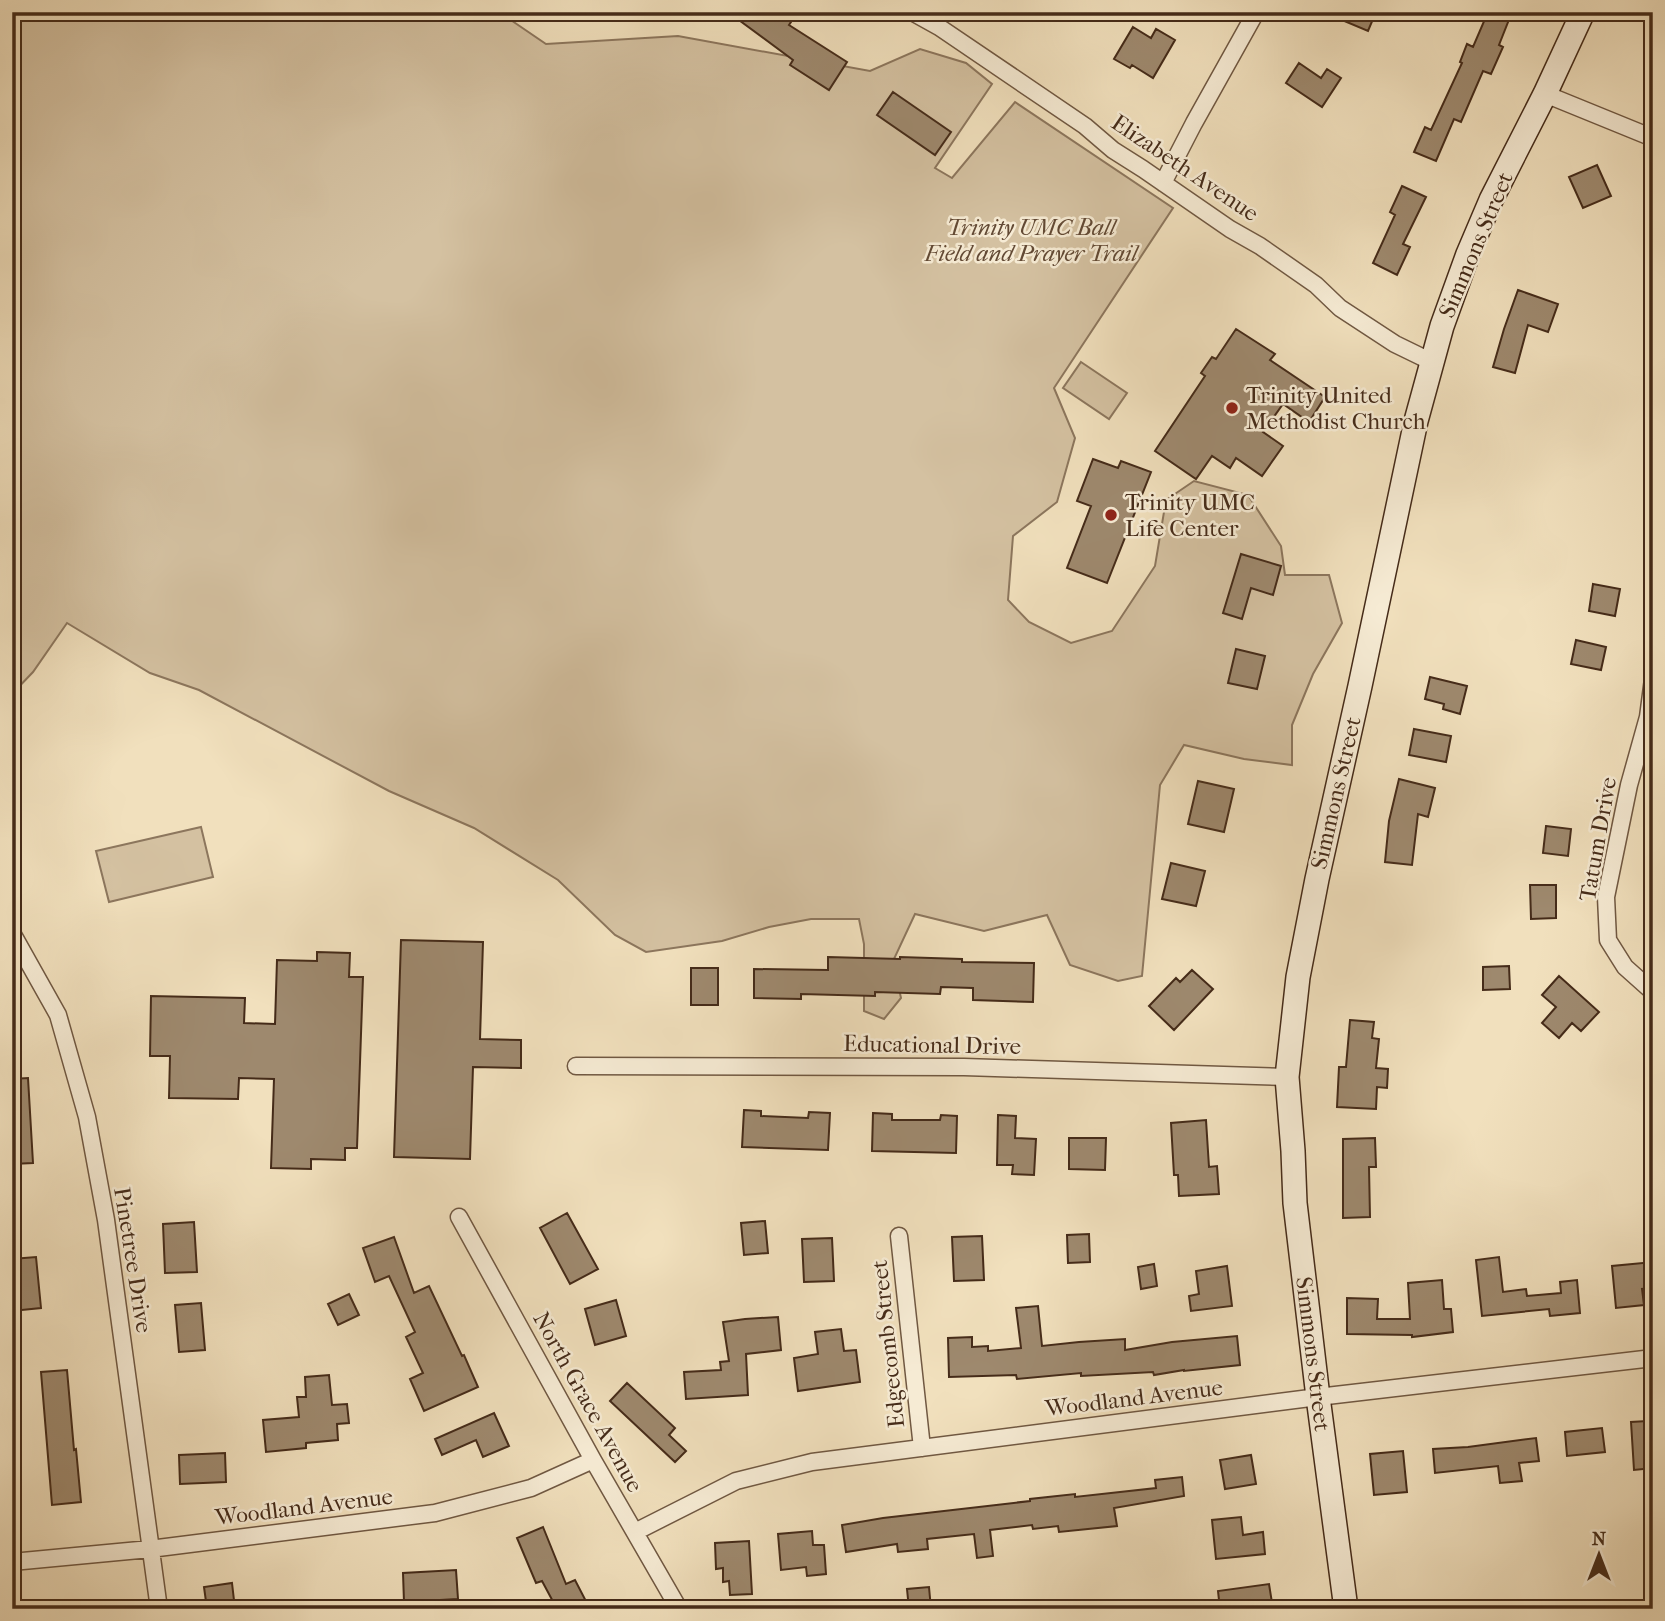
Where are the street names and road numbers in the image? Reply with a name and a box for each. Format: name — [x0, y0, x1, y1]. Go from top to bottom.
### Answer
street label: Elizabeth Avenue — [1106, 109, 1264, 227]
street label: Simmons Street — [1433, 168, 1519, 322]
street label: Simmons Street — [1305, 714, 1367, 872]
street label: Tatum Drive — [1574, 775, 1622, 903]
street label: Educational Drive — [843, 1030, 1021, 1060]
street label: Pinetree Drive — [108, 1185, 158, 1335]
street label: Edgecomb Street — [866, 1259, 910, 1429]
street label: Simmons Street — [1290, 1275, 1336, 1433]
street label: North Grace Avenue — [527, 1307, 649, 1497]
street label: Woodland Avenue — [1043, 1374, 1224, 1422]
street label: Woodland Avenue — [213, 1483, 394, 1531]

